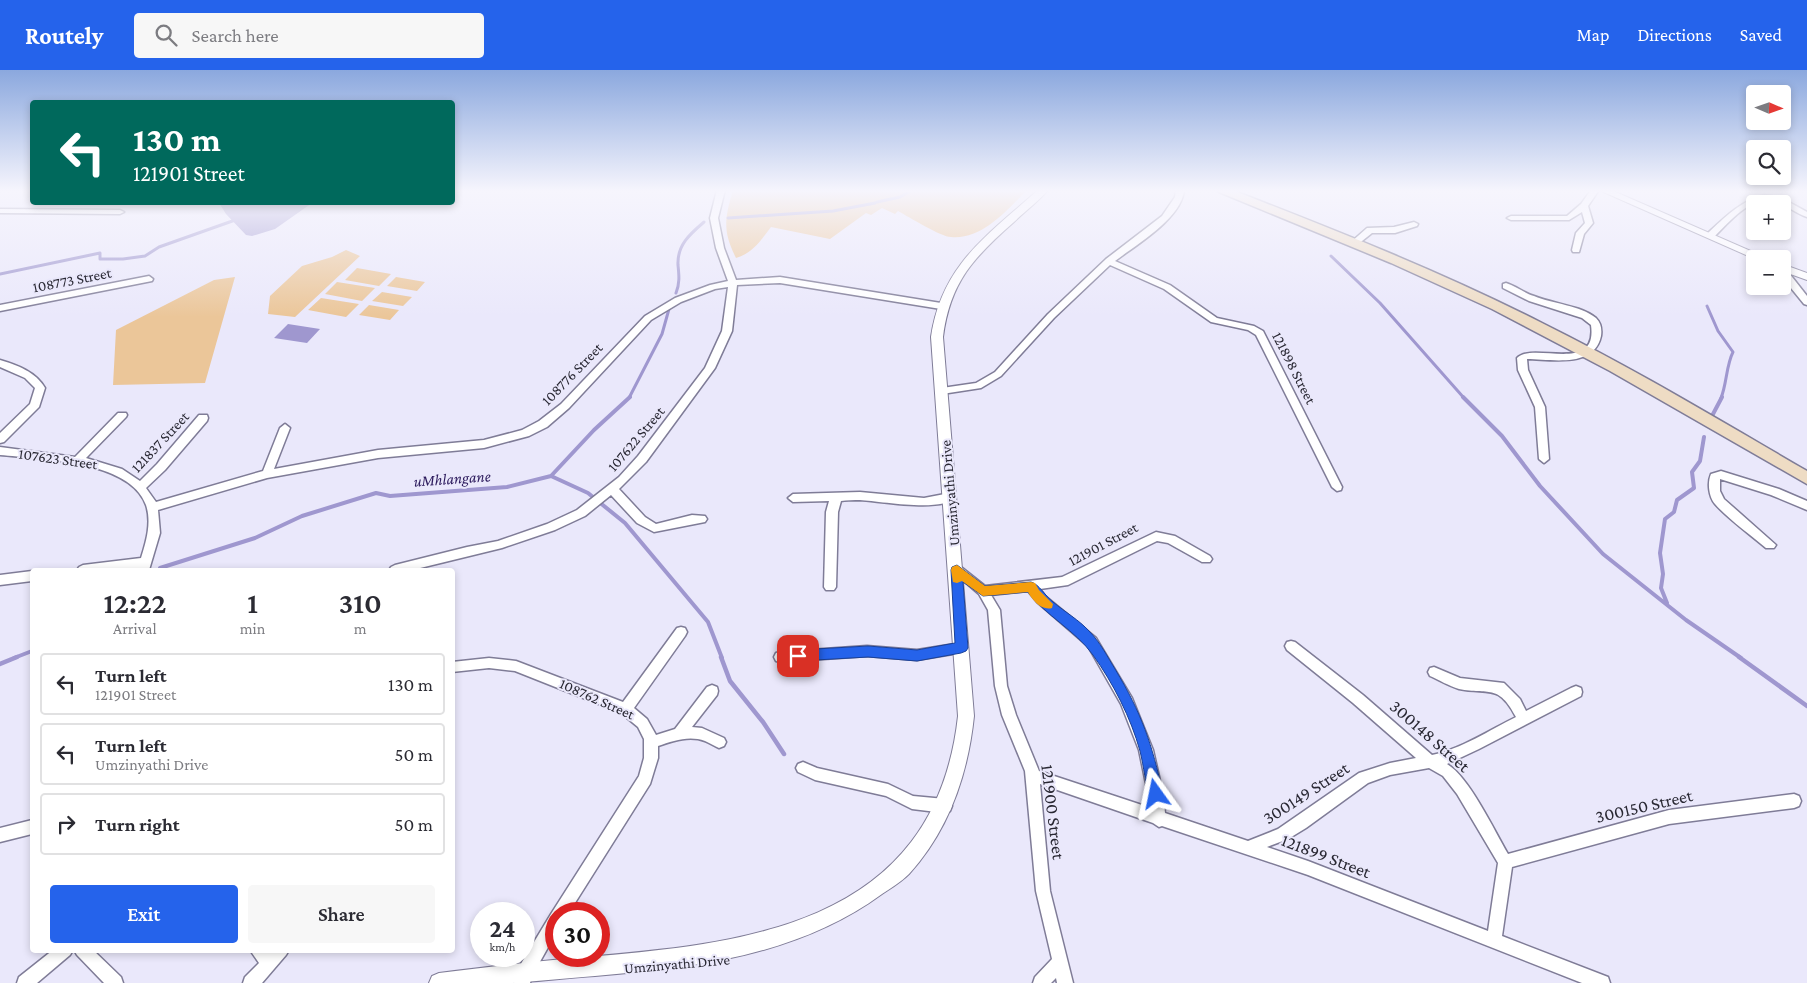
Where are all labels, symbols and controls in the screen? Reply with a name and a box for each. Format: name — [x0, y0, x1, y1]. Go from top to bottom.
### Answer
search box — [134, 13, 484, 58]
icon: search — [152, 21, 180, 49]
text: Routely — [25, 22, 104, 49]
text: Search here — [192, 25, 279, 46]
text: Map — [1577, 25, 1609, 45]
text: Directions — [1637, 25, 1712, 45]
text: Saved — [1740, 25, 1782, 45]
north arrow — [1746, 85, 1791, 130]
map controls — [1746, 85, 1791, 295]
icon: left — [50, 120, 115, 185]
text: 130 m — [133, 120, 221, 159]
button: search — [1746, 140, 1791, 185]
text: 121901 Street — [133, 161, 245, 186]
button: + — [1746, 195, 1791, 240]
button: − — [1746, 250, 1791, 295]
street label: 108773 Street — [31, 264, 114, 295]
street label: 121898 Street — [1269, 329, 1319, 408]
street label: 108776 Street — [538, 339, 606, 408]
street label: 107622 Street — [604, 403, 668, 475]
street label: 121837 Street — [128, 408, 193, 476]
street label: Umzinyathi Drive — [937, 439, 964, 547]
street label: 107623 Street — [18, 446, 99, 473]
water label: uMhlangane — [413, 467, 491, 491]
street label: 121901 Street — [1066, 519, 1141, 569]
text: 12:22 — [103, 586, 166, 619]
text: 1 — [247, 586, 258, 619]
text: 310 — [339, 586, 382, 619]
text: Arrival — [113, 620, 157, 637]
text: min — [240, 620, 265, 637]
text: m — [354, 620, 367, 637]
pin — [777, 635, 819, 677]
icon: arrive — [784, 642, 812, 670]
text: Turn left — [95, 665, 167, 686]
icon: left — [52, 670, 80, 698]
text: 130 m — [388, 674, 433, 695]
street label: 108762 Street — [557, 675, 638, 723]
text: 121901 Street — [95, 686, 176, 703]
street label: 300148 Street — [1386, 696, 1475, 777]
text: Turn left — [95, 735, 167, 756]
icon: left — [52, 740, 80, 768]
text: 50 m — [394, 744, 433, 765]
text: Umzinyathi Drive — [95, 756, 208, 773]
street label: 300149 Street — [1259, 757, 1354, 828]
street label: 121900 Street — [1037, 763, 1069, 862]
position arrow — [1129, 767, 1181, 819]
street label: 300150 Street — [1593, 785, 1696, 827]
icon: right — [52, 810, 80, 838]
text: Turn right — [95, 814, 180, 835]
text: 50 m — [394, 814, 433, 835]
street label: 121899 Street — [1279, 830, 1374, 883]
button: Exit — [50, 885, 238, 943]
button: Share — [248, 885, 435, 943]
speed limit sign: 30 — [545, 902, 610, 967]
text: 24 — [489, 915, 516, 942]
text: km/h — [490, 940, 515, 954]
street label: Umzinyathi Drive — [623, 951, 731, 978]

